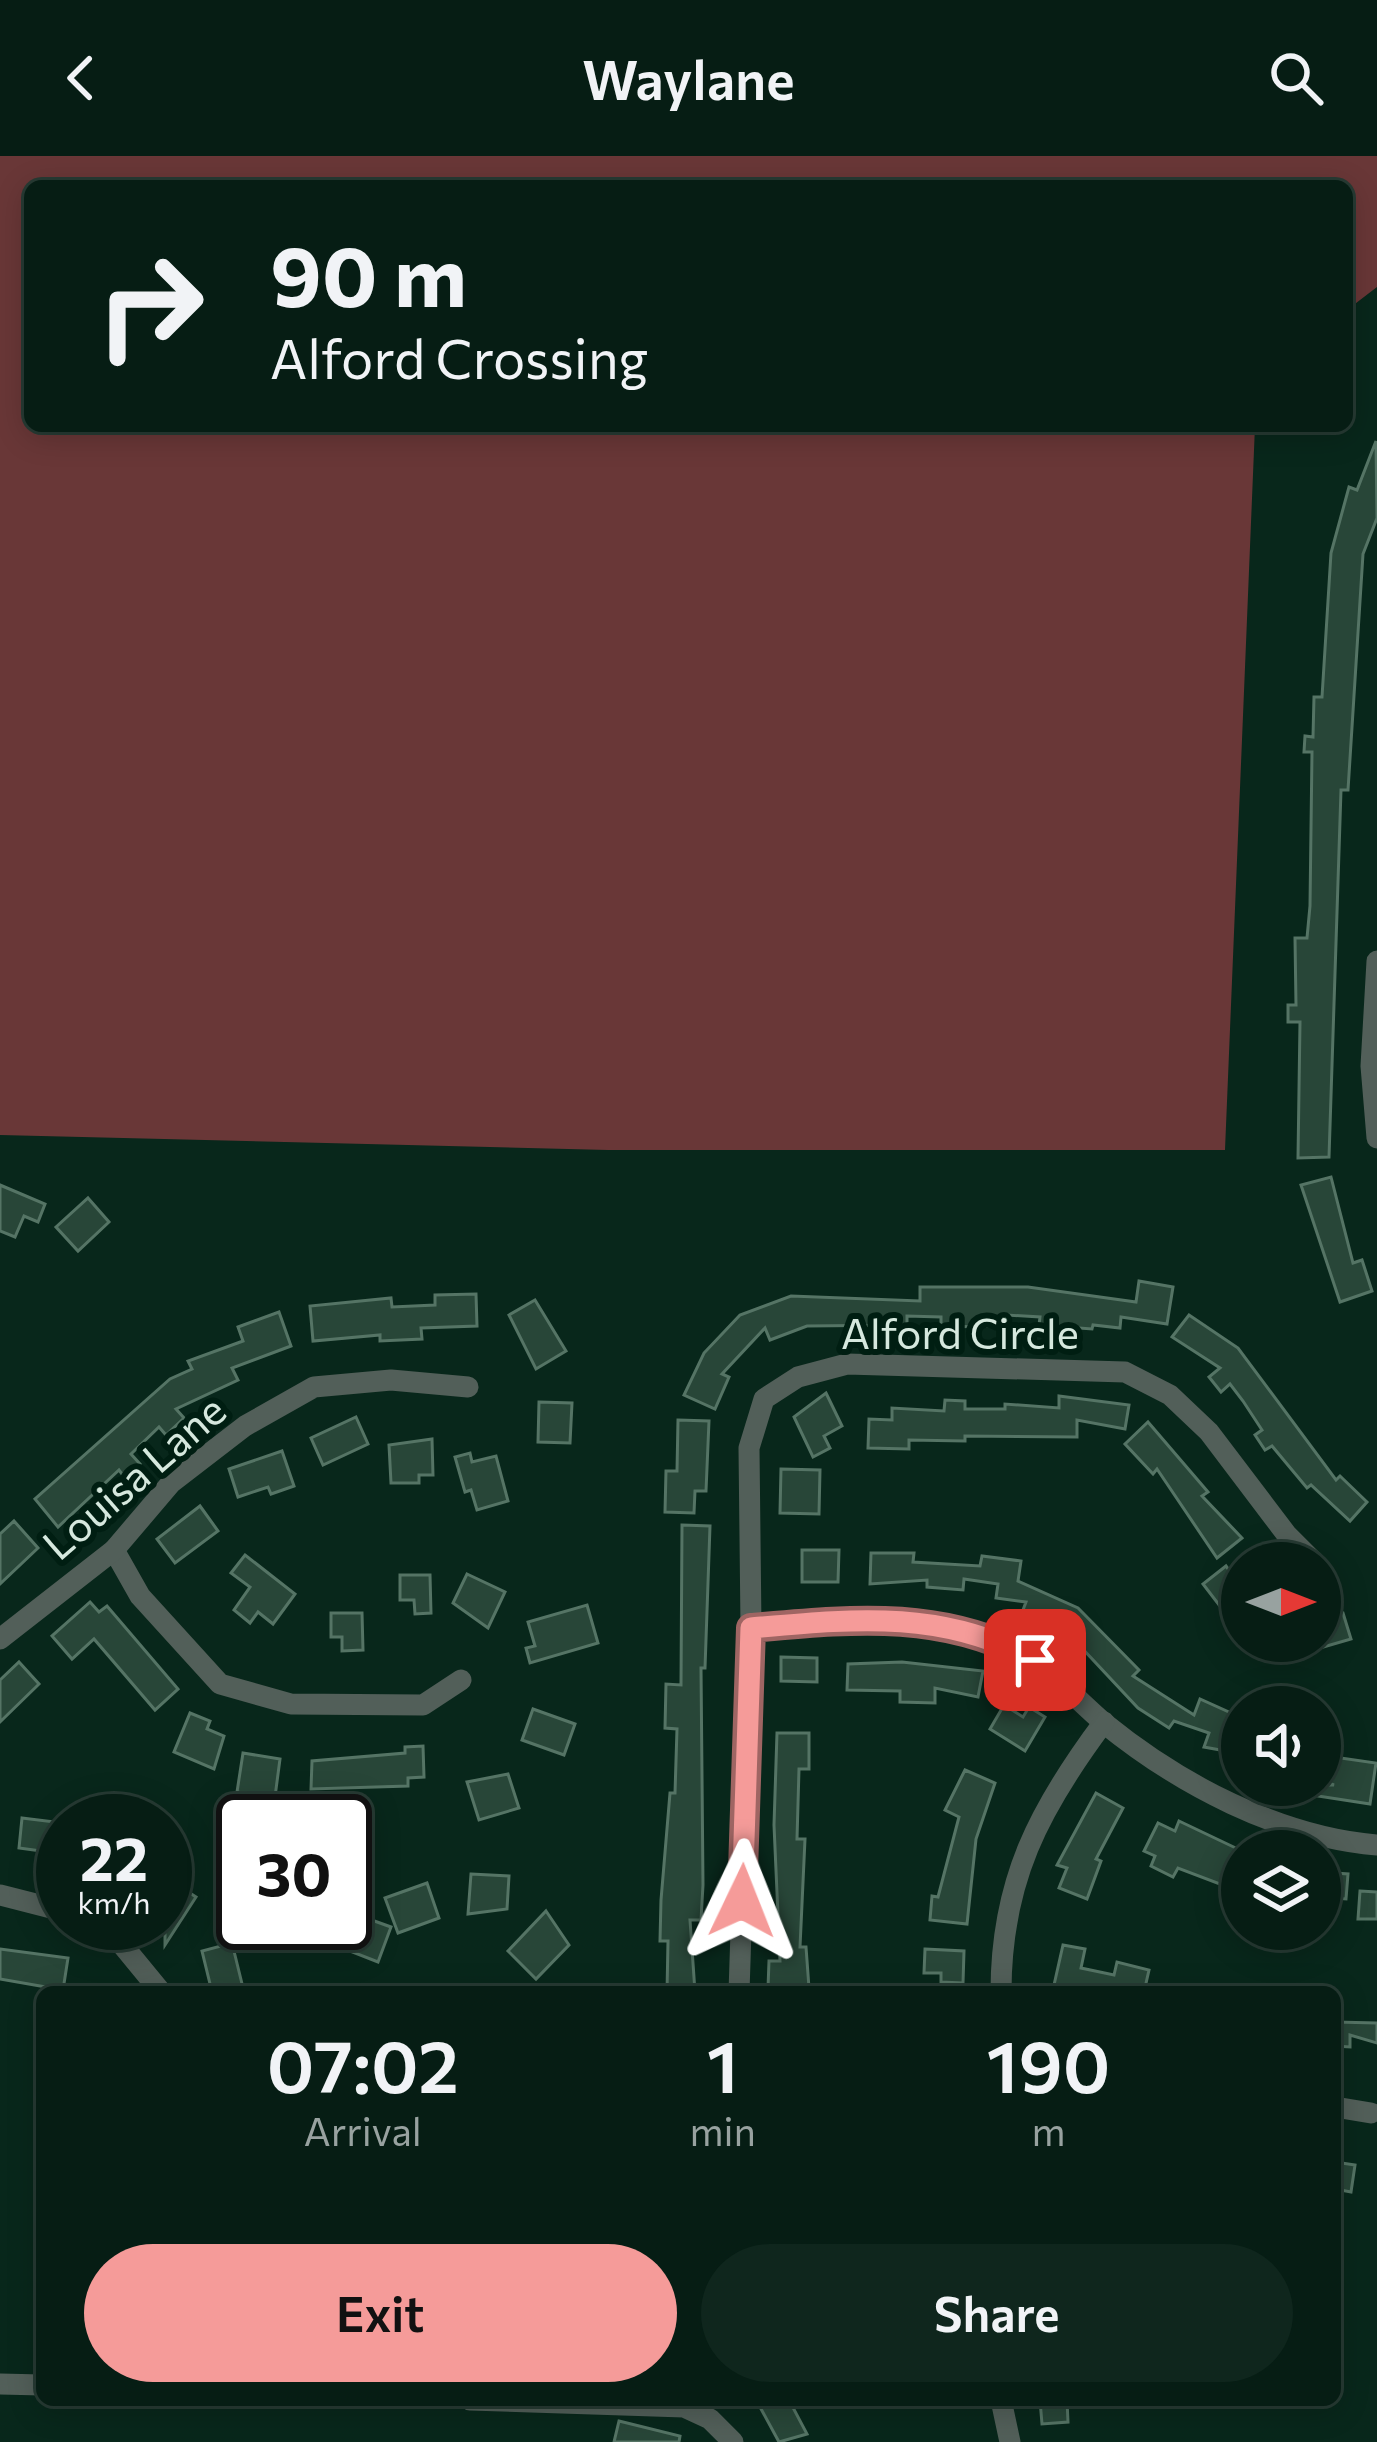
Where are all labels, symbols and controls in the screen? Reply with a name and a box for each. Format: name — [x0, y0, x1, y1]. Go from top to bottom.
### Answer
icon: back — [48, 45, 114, 111]
text: Waylane — [582, 45, 795, 111]
icon: search — [1263, 45, 1329, 111]
text: 90 m — [270, 222, 467, 324]
icon: right — [72, 228, 228, 384]
text: Alford Crossing — [270, 324, 648, 390]
street label: Alford Circle — [841, 1306, 1079, 1358]
street label: Louisa Lane — [31, 1383, 235, 1569]
north arrow — [1221, 1542, 1341, 1662]
map controls — [1221, 1542, 1341, 1950]
pin — [984, 1609, 1086, 1711]
icon: arrive — [1002, 1627, 1068, 1693]
button: sound — [1221, 1686, 1341, 1806]
speed limit sign: 30 — [216, 1794, 372, 1950]
text: 22 — [80, 1820, 148, 1893]
button: layers — [1221, 1830, 1341, 1950]
position arrow — [679, 1838, 805, 1964]
text: km/h — [78, 1883, 150, 1920]
text: 07:02 — [267, 2020, 459, 2108]
text: 1 — [707, 2020, 739, 2108]
text: 190 — [987, 2020, 1110, 2108]
text: Arrival — [304, 2106, 422, 2154]
text: min — [690, 2106, 756, 2154]
text: m — [1031, 2106, 1065, 2154]
button: Exit — [84, 2244, 677, 2382]
button: Share — [701, 2244, 1293, 2382]

